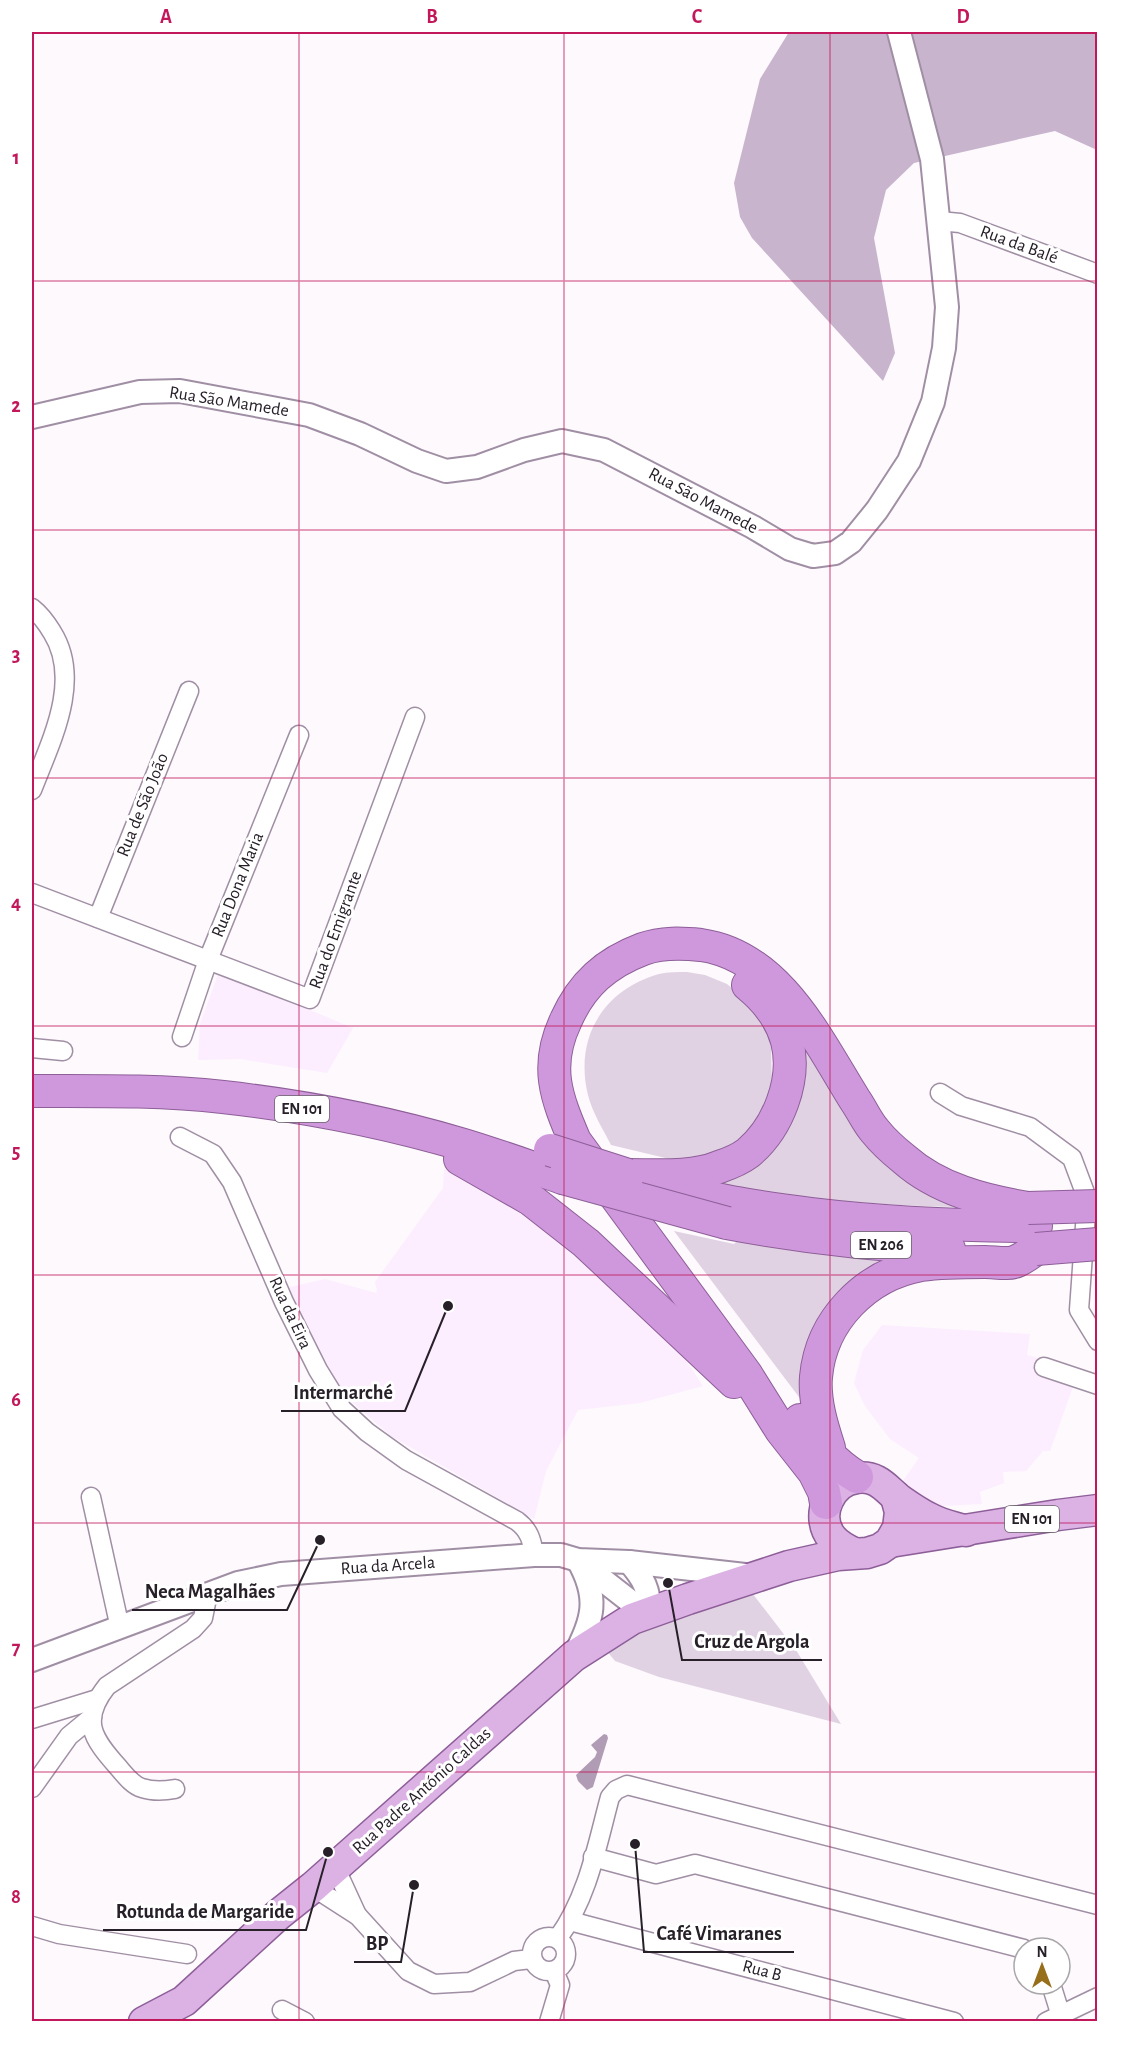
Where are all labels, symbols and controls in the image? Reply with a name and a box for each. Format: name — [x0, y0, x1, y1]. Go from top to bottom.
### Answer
text: A — [160, 7, 172, 27]
text: B — [426, 7, 438, 27]
text: C — [692, 7, 703, 27]
text: D — [956, 7, 970, 27]
text: 1 — [12, 148, 20, 168]
street label: Rua da Balé — [978, 223, 1060, 267]
street label: Rua São Mamede — [168, 384, 290, 420]
text: 2 — [11, 396, 21, 416]
street label: Rua São Mamede — [645, 465, 761, 537]
text: 3 — [12, 645, 20, 665]
street label: Rua de São João — [114, 750, 172, 859]
street label: Rua Dona Maria — [209, 830, 267, 940]
street label: Rua do Emigrante — [306, 869, 366, 991]
text: 4 — [11, 893, 21, 913]
road number: EN 101 — [275, 1096, 329, 1122]
text: 5 — [12, 1142, 20, 1162]
road number: EN 206 — [851, 1232, 911, 1258]
street label: Rua da Eira — [265, 1274, 315, 1352]
callout: Intermarché — [281, 1373, 405, 1411]
text: Intermarché — [293, 1383, 393, 1403]
text: 6 — [11, 1390, 21, 1410]
road number: EN 101 — [1005, 1506, 1059, 1532]
street label: Rua da Arcela — [340, 1554, 436, 1578]
callout: Neca Magalhães — [132, 1572, 287, 1610]
text: Neca Magalhães — [145, 1582, 276, 1602]
callout: Cruz de Argola — [682, 1622, 822, 1660]
text: Cruz de Argola — [694, 1632, 810, 1652]
text: 7 — [12, 1638, 21, 1658]
street label: Rua Padre António Caldas — [349, 1724, 495, 1858]
text: 8 — [11, 1887, 21, 1907]
callout: Rotunda de Margaride — [103, 1892, 306, 1930]
text: Rotunda de Margaride — [116, 1902, 294, 1922]
callout: Café Vimaranes — [644, 1914, 794, 1952]
callout: BP — [354, 1924, 401, 1962]
text: Café Vimaranes — [656, 1924, 782, 1944]
text: BP — [366, 1934, 388, 1954]
north arrow — [1012, 1936, 1072, 1996]
text: N — [1036, 1944, 1048, 1960]
street label: Rua B — [740, 1957, 784, 1985]

